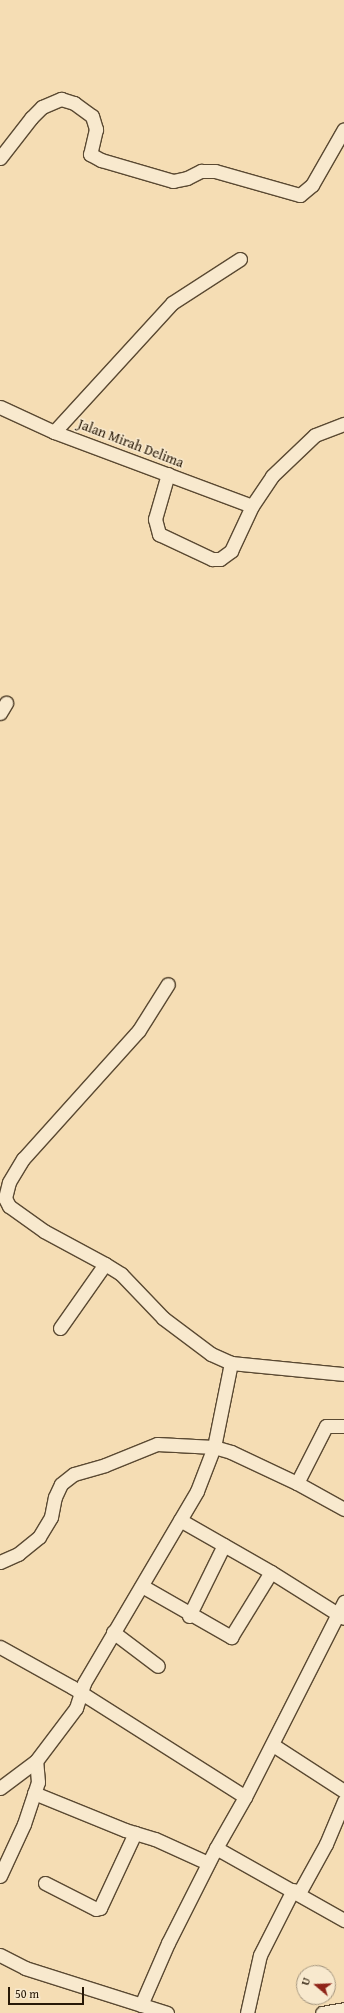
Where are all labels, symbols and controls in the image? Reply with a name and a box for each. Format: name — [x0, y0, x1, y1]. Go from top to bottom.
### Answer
street label: Jalan Mirah Delima — [76, 415, 186, 471]
north arrow — [296, 1965, 336, 2005]
text: U — [297, 1975, 314, 1988]
scale bar — [10, 1979, 86, 2005]
text: 50 m — [15, 1985, 39, 2002]

